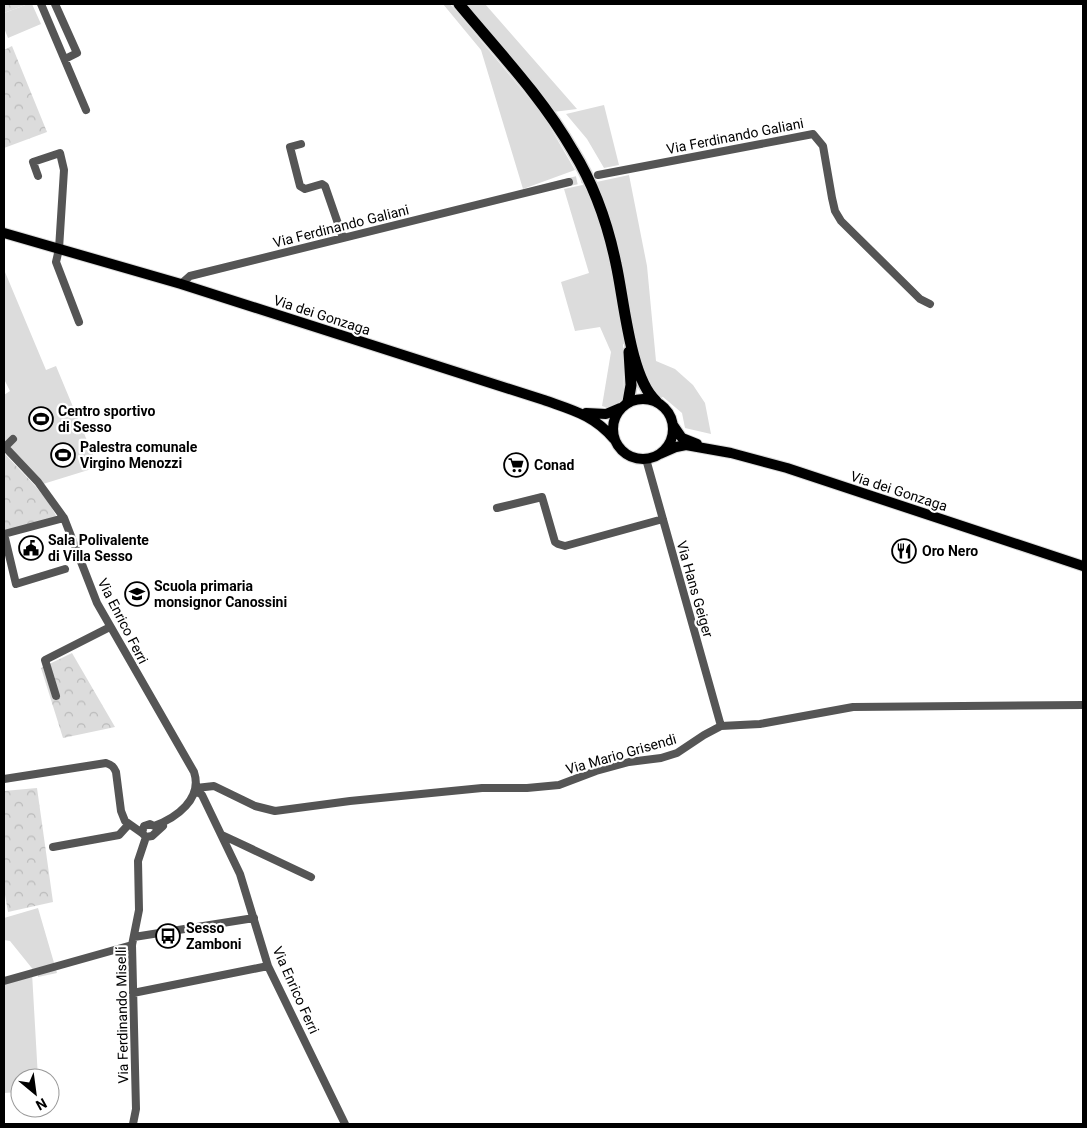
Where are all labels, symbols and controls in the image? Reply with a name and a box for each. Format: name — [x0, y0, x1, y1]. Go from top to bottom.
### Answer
street label: Via Ferdinando Galiani — [665, 115, 805, 157]
street label: Via Ferdinando Galiani — [271, 201, 411, 251]
street label: Via dei Gonzaga — [272, 292, 372, 338]
place label: Centro sportivo di Sesso — [58, 403, 155, 435]
sports icon: Centro sportivo di Sesso — [28, 406, 54, 432]
place label: Palestra comunale Virgino Menozzi — [80, 439, 198, 471]
sports icon: Palestra comunale Virgino Menozzi — [50, 442, 76, 468]
supermarket icon: Conad — [503, 452, 529, 478]
place label: Conad — [534, 457, 574, 473]
street label: Via dei Gonzaga — [849, 468, 949, 514]
place label: Sala Polivalente di Villa Sesso — [48, 532, 149, 564]
public building icon: Sala Polivalente di Villa Sesso — [18, 535, 44, 561]
restaurant icon: Oro Nero — [891, 538, 917, 564]
street label: Via Hans Geiger — [674, 539, 717, 639]
place label: Oro Nero — [922, 543, 978, 559]
street label: Via Enrico Ferri — [95, 576, 151, 666]
place label: Scuola primaria monsignor Canossini — [154, 578, 287, 610]
school or university icon: Scuola primaria monsignor Canossini — [124, 581, 150, 607]
street label: Via Mario Grisendi — [564, 731, 678, 777]
place label: Sesso Zamboni — [186, 920, 241, 952]
bus stop icon: Sesso Zamboni — [155, 923, 181, 949]
street label: Via Enrico Ferri — [270, 944, 322, 1036]
street label: Via Ferdinando Miselli — [113, 946, 131, 1084]
north arrow — [10, 1068, 60, 1118]
text: N — [33, 1095, 50, 1114]

